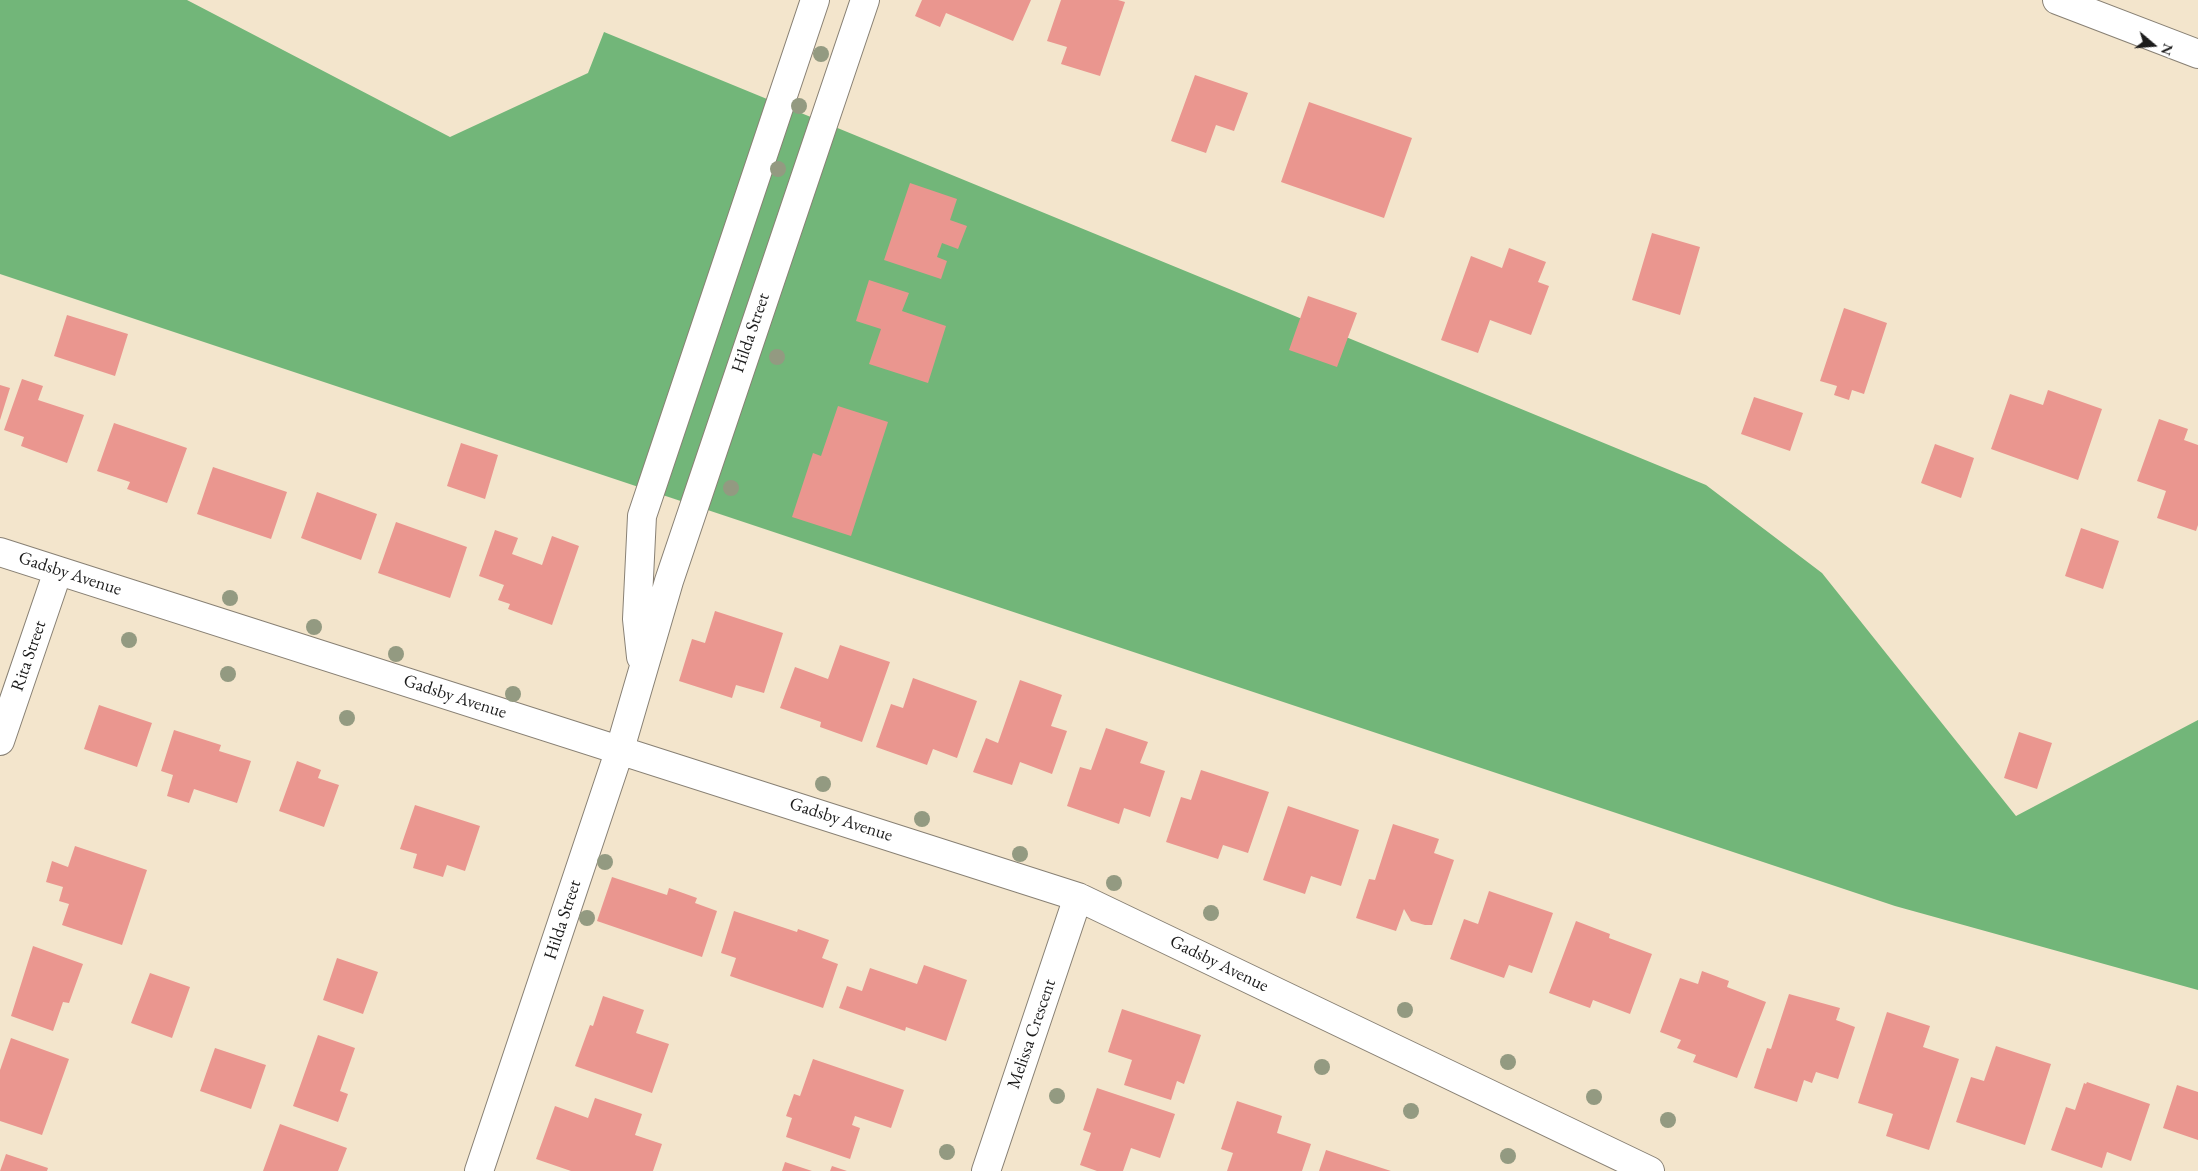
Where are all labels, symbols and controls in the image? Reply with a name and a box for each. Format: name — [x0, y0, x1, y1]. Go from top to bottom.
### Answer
north arrow — [2128, 20, 2178, 70]
text: N — [2157, 41, 2178, 58]
street label: Hilda Street — [727, 290, 775, 376]
street label: Gadsby Avenue — [16, 547, 124, 601]
street label: Rita Street — [7, 618, 51, 694]
street label: Gadsby Avenue — [401, 670, 509, 724]
street label: Gadsby Avenue — [787, 793, 895, 847]
street label: Hilda Street — [540, 877, 586, 963]
street label: Gadsby Avenue — [1166, 931, 1272, 997]
street label: Melissa Crescent — [1003, 976, 1061, 1092]

